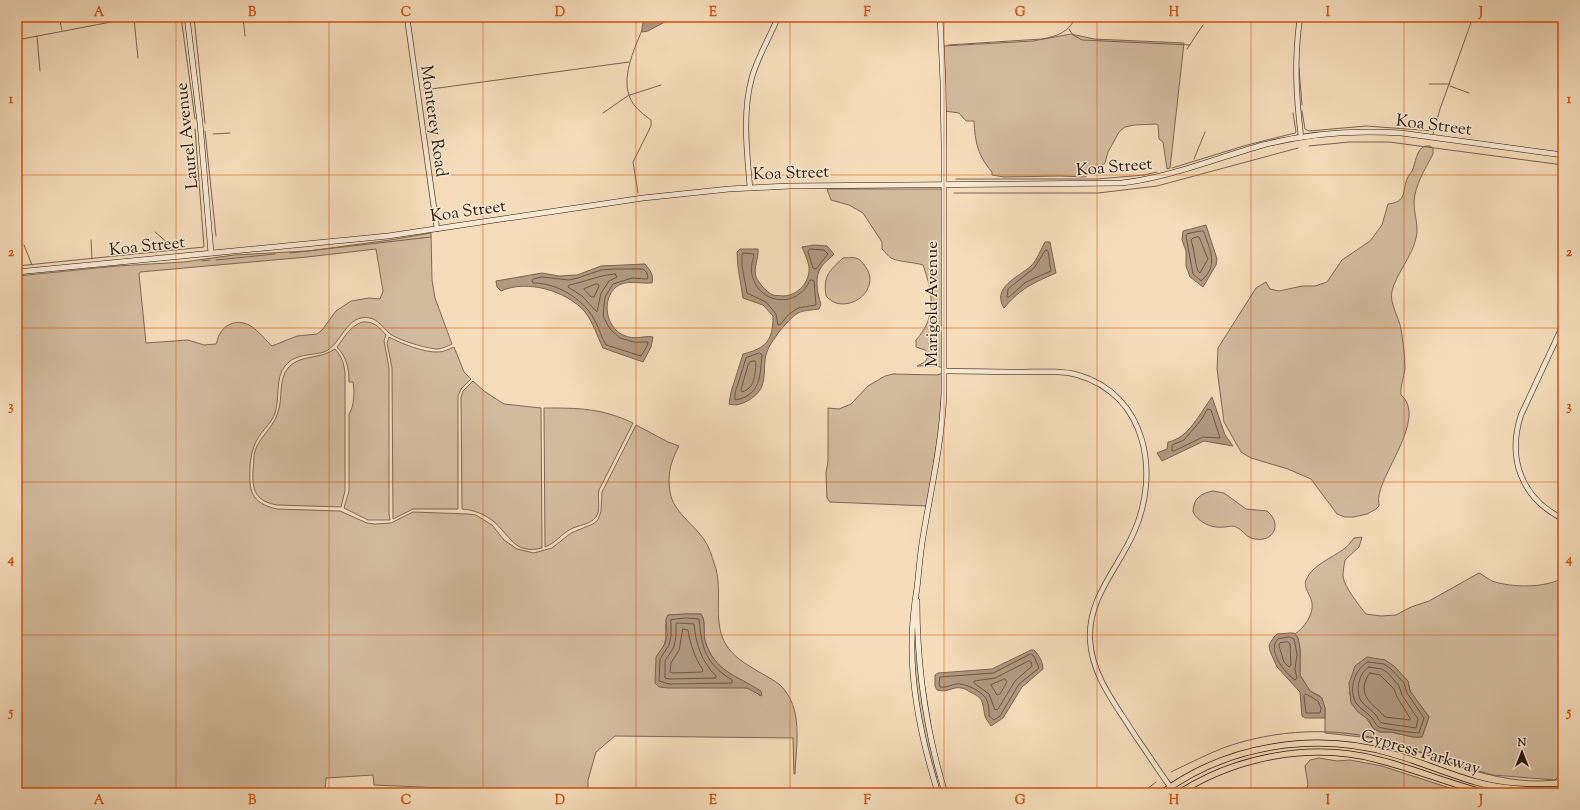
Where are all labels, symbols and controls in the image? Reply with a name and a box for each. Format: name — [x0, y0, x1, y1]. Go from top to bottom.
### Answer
text: A — [94, 4, 105, 22]
text: B — [248, 4, 257, 22]
text: C — [401, 4, 411, 22]
text: D — [555, 4, 565, 22]
text: E — [709, 4, 717, 22]
text: F — [863, 4, 871, 22]
text: G — [1015, 4, 1026, 22]
text: H — [1169, 4, 1180, 22]
text: I — [1326, 4, 1331, 22]
text: J — [1478, 4, 1483, 22]
street label: Monterey Road — [413, 64, 453, 179]
street label: Laurel Avenue — [170, 81, 206, 190]
text: 1 — [9, 91, 14, 109]
text: 1 — [1567, 91, 1572, 109]
street label: Koa Street — [1394, 109, 1473, 143]
street label: Koa Street — [1075, 153, 1153, 183]
street label: Koa Street — [753, 161, 830, 187]
street label: Koa Street — [429, 195, 508, 229]
street label: Koa Street — [108, 231, 187, 263]
street label: Marigold Avenue — [921, 241, 945, 367]
text: 2 — [8, 244, 15, 262]
text: 2 — [1566, 244, 1573, 262]
text: 3 — [8, 398, 14, 416]
text: 3 — [1566, 398, 1572, 416]
text: 4 — [7, 551, 15, 569]
text: 4 — [1565, 551, 1573, 569]
text: 5 — [8, 704, 14, 722]
text: 5 — [1566, 704, 1572, 722]
street label: Cypress Parkway — [1358, 724, 1484, 782]
north arrow — [1502, 732, 1542, 772]
text: N — [1517, 735, 1527, 751]
text: A — [94, 792, 105, 810]
text: B — [248, 792, 257, 810]
text: C — [401, 792, 411, 810]
text: D — [555, 792, 565, 810]
text: E — [709, 792, 717, 810]
text: F — [863, 792, 871, 810]
text: G — [1015, 792, 1026, 810]
text: H — [1169, 792, 1180, 810]
text: I — [1326, 792, 1331, 810]
text: J — [1478, 792, 1483, 810]

